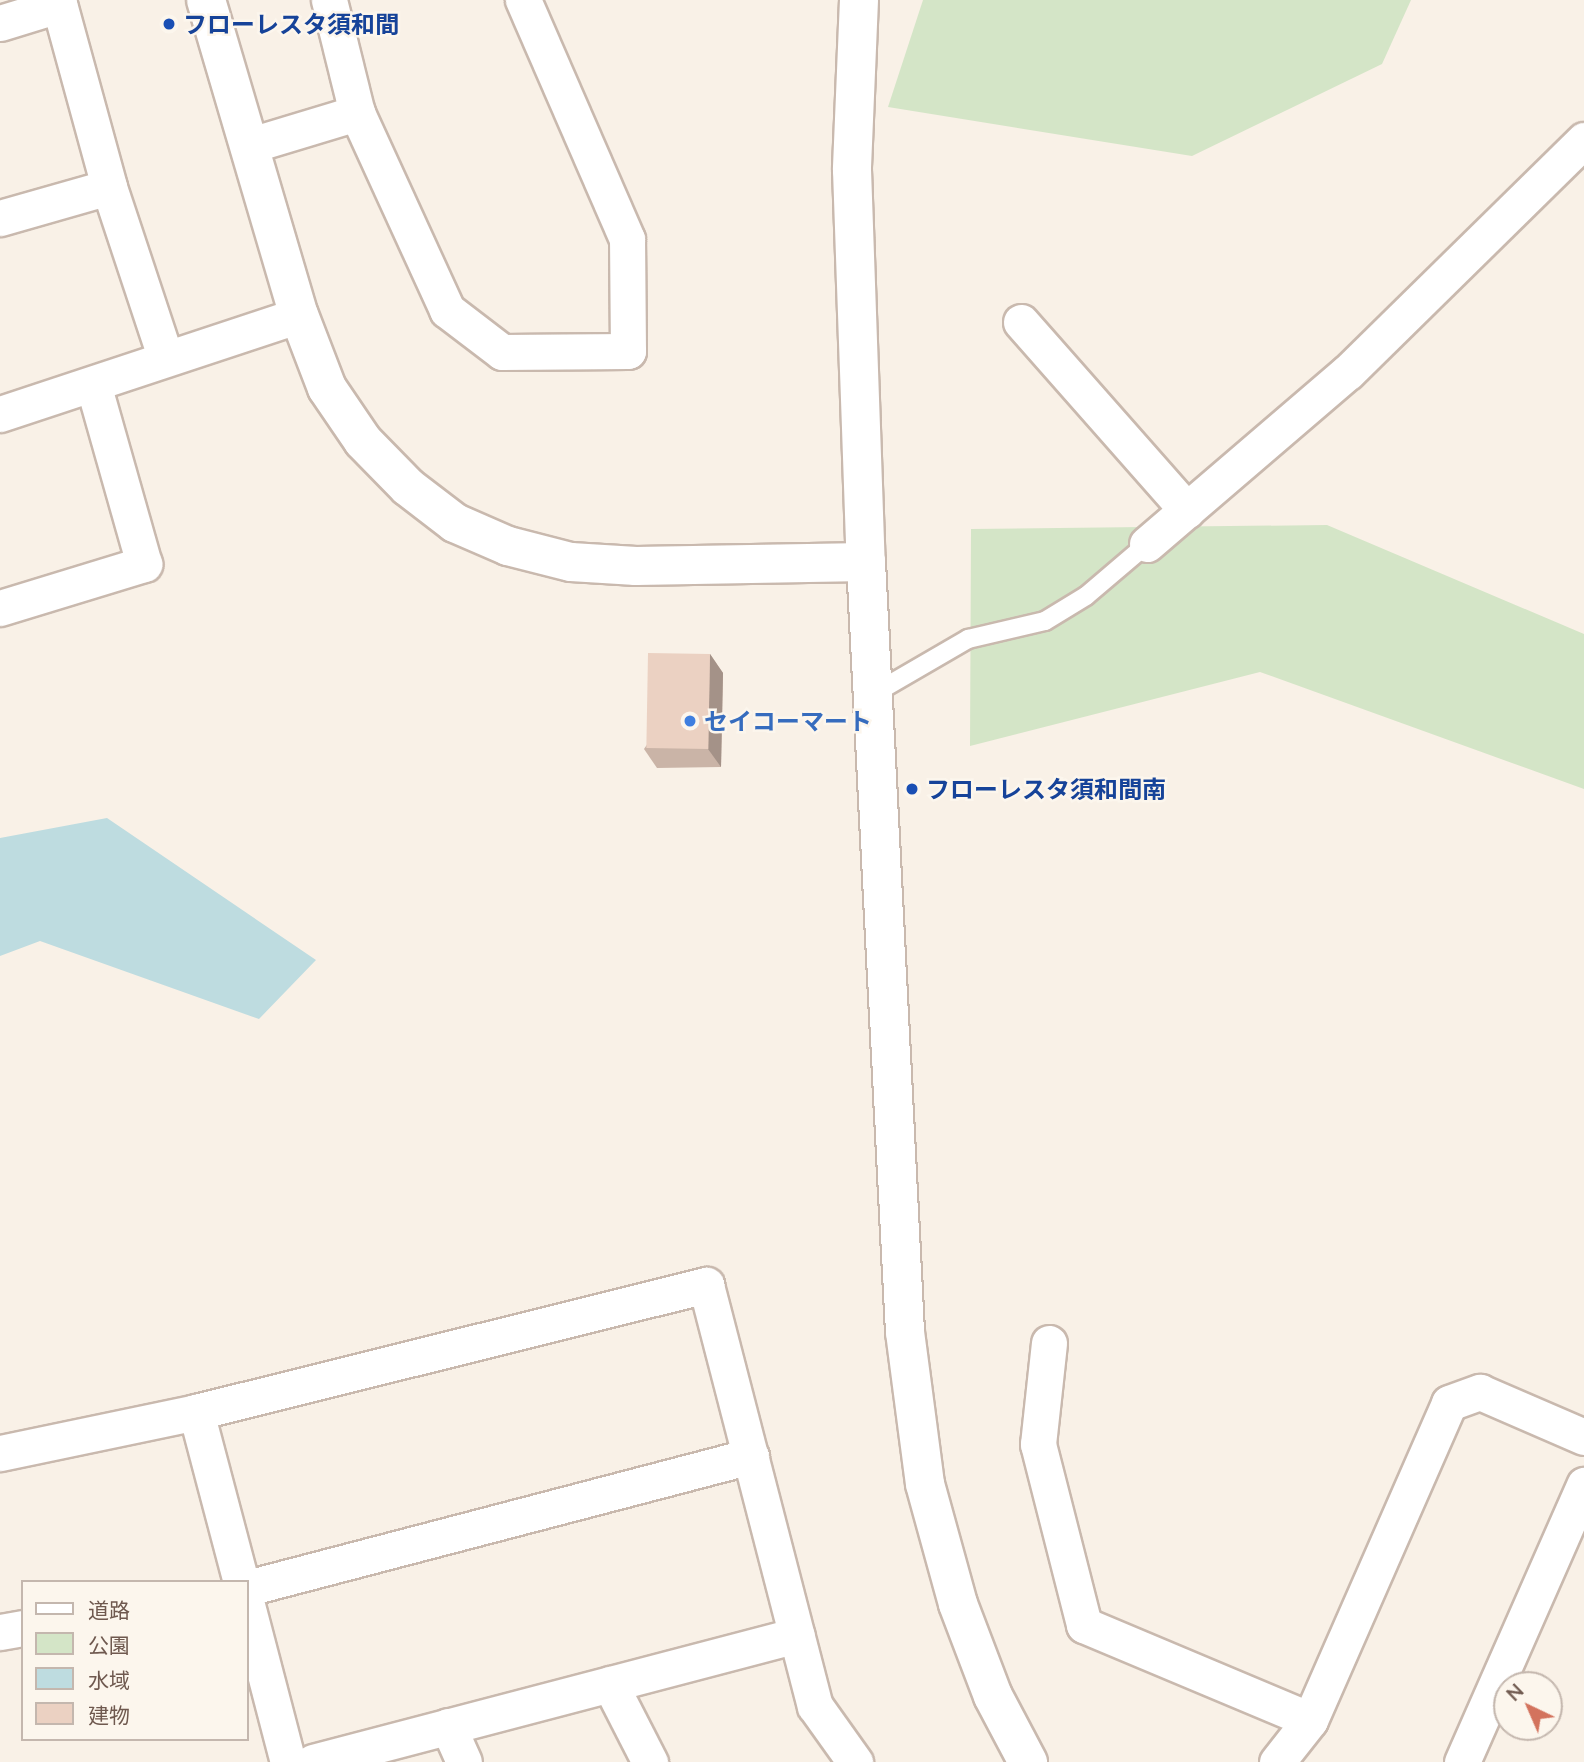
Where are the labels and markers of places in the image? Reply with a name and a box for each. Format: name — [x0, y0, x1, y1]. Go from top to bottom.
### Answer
place label: フローレスタ須和間 — [183, 10, 399, 38]
marker: フローレスタ須和間 — [161, 16, 177, 32]
place label: セイコーマート — [704, 707, 872, 735]
marker: セイコーマート — [682, 713, 698, 729]
place label: フローレスタ須和間南 — [926, 775, 1166, 803]
marker: フローレスタ須和間南 — [904, 781, 920, 797]

